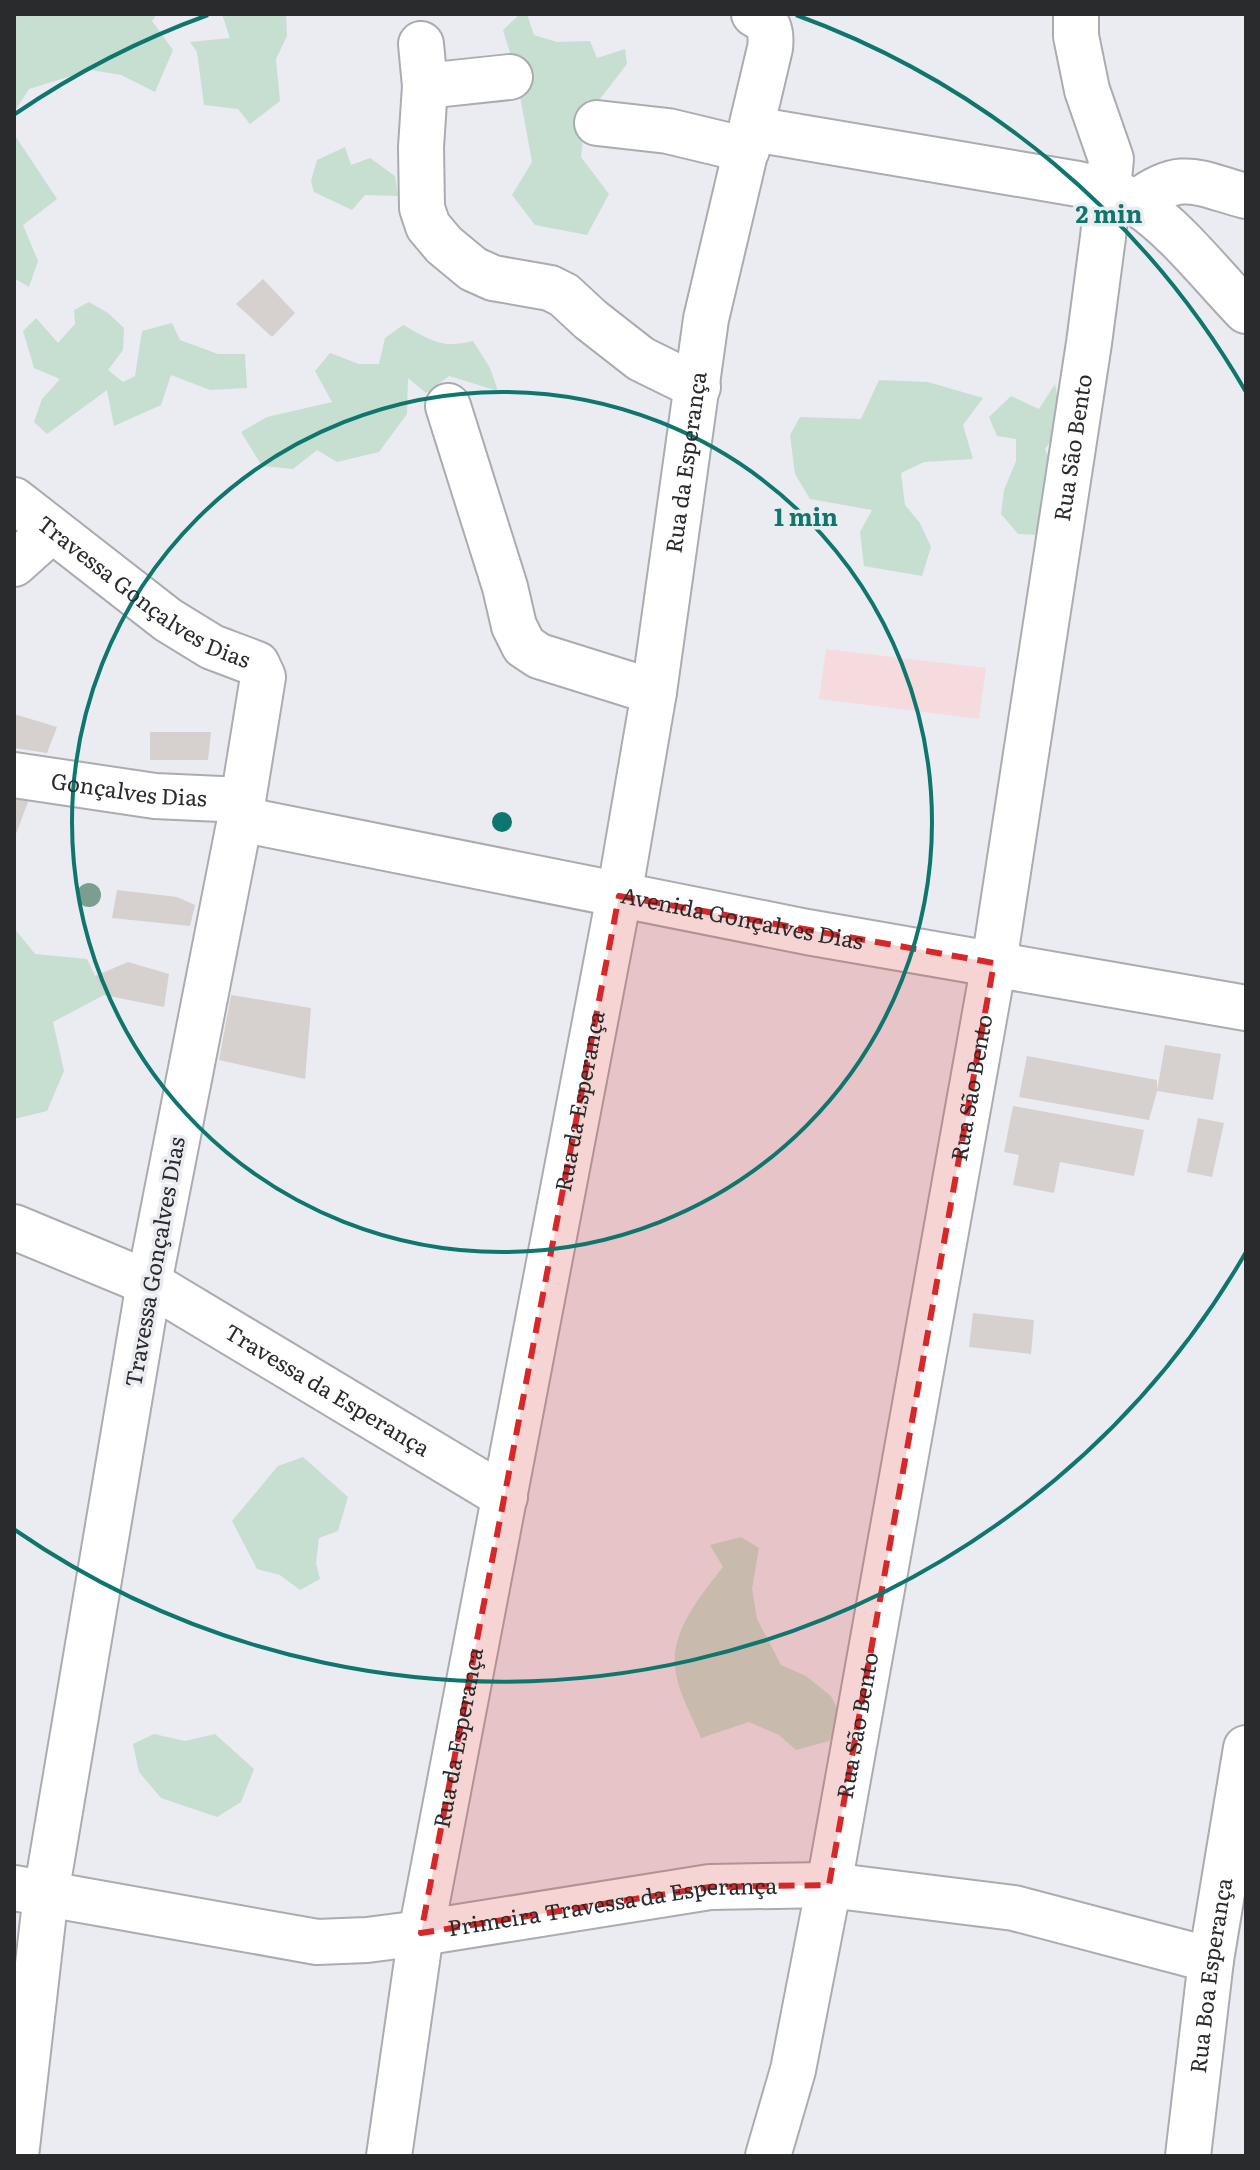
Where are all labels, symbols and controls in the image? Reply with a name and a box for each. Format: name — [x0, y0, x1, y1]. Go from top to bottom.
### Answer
text: 2 min — [1075, 195, 1143, 230]
street label: Rua da Esperança — [656, 369, 714, 555]
street label: Rua São Bento — [1044, 372, 1099, 523]
text: 1 min — [774, 498, 838, 533]
street label: Travessa Gonçalves Dias — [31, 506, 256, 675]
street label: Gonçalves Dias — [49, 763, 208, 813]
centre of rings — [488, 808, 516, 836]
street label: Avenida Gonçalves Dias — [618, 877, 866, 957]
street label: Rua da Esperança — [545, 1008, 612, 1194]
street label: Rua São Bento — [941, 1011, 1000, 1163]
street label: Travessa Gonçalves Dias — [115, 1134, 192, 1389]
street label: Travessa da Esperança — [219, 1314, 437, 1463]
street label: Rua da Esperança — [423, 1644, 490, 1831]
street label: Rua São Bento — [827, 1649, 885, 1801]
street label: Primeira Travessa da Esperança — [445, 1868, 778, 1943]
street label: Rua Boa Esperança — [1180, 1875, 1239, 2075]

